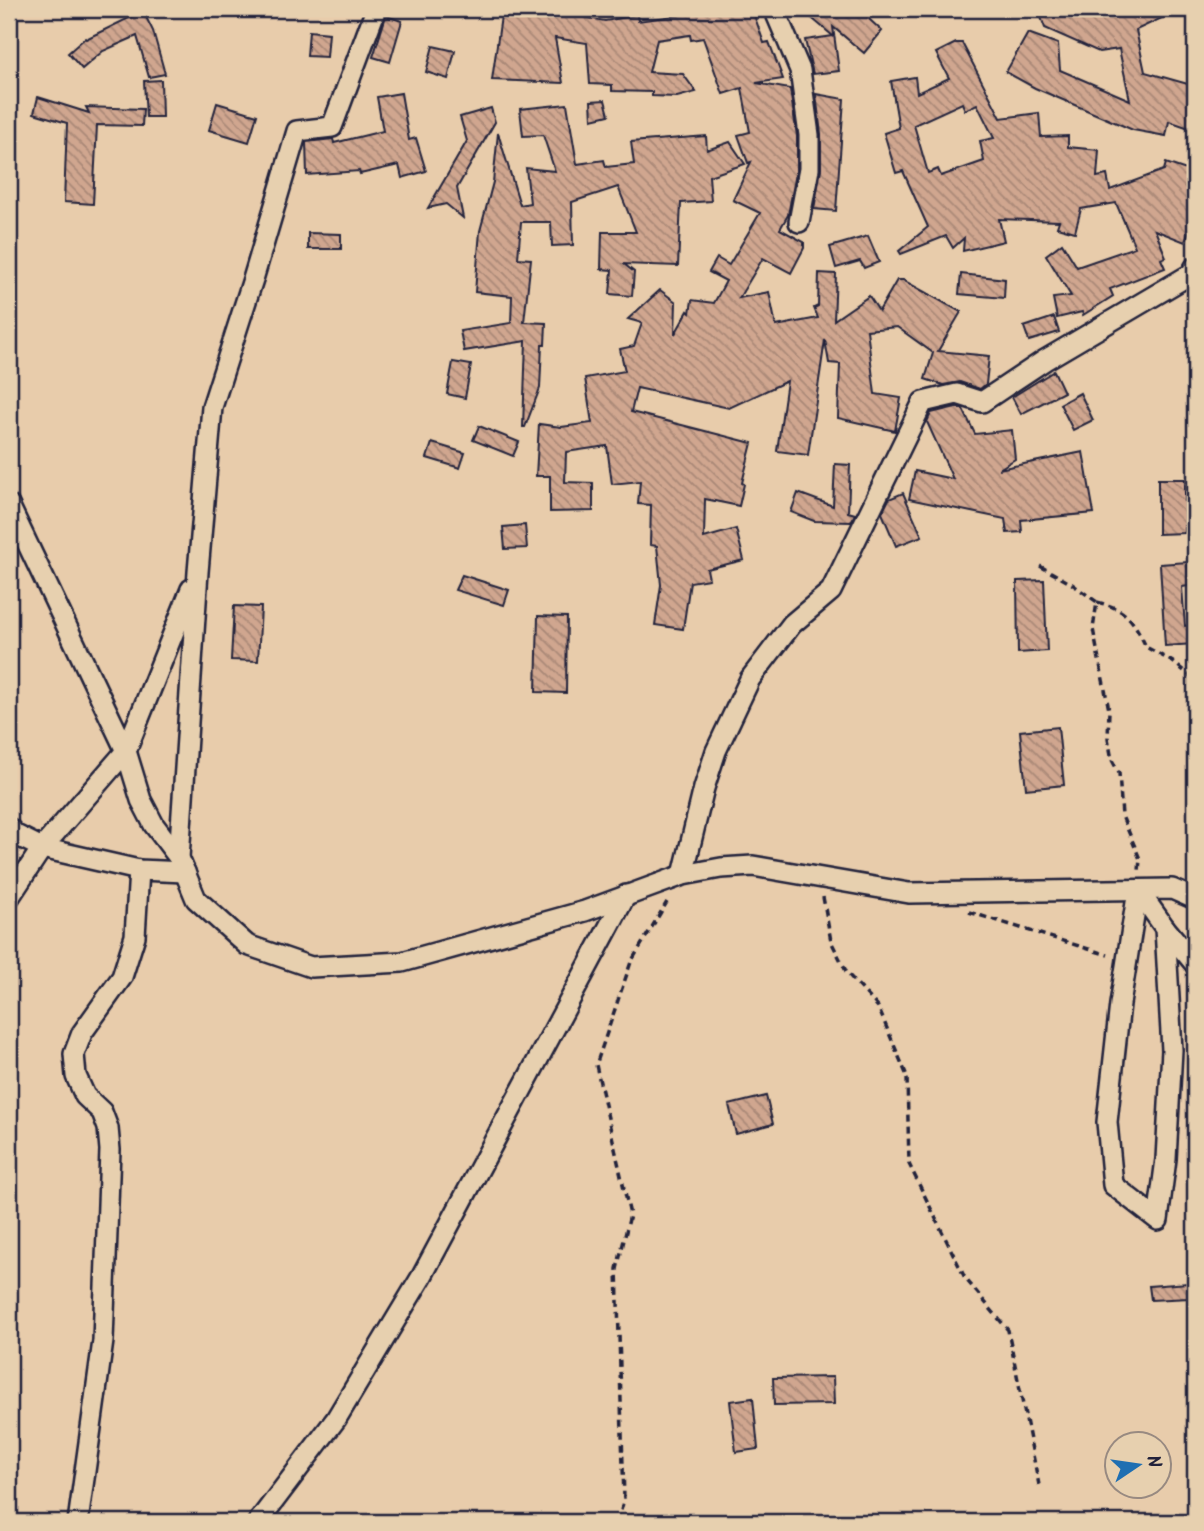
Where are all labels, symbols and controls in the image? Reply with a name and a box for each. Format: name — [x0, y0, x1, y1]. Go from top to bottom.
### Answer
north arrow — [1102, 1430, 1172, 1500]
text: N — [1137, 1452, 1169, 1471]

